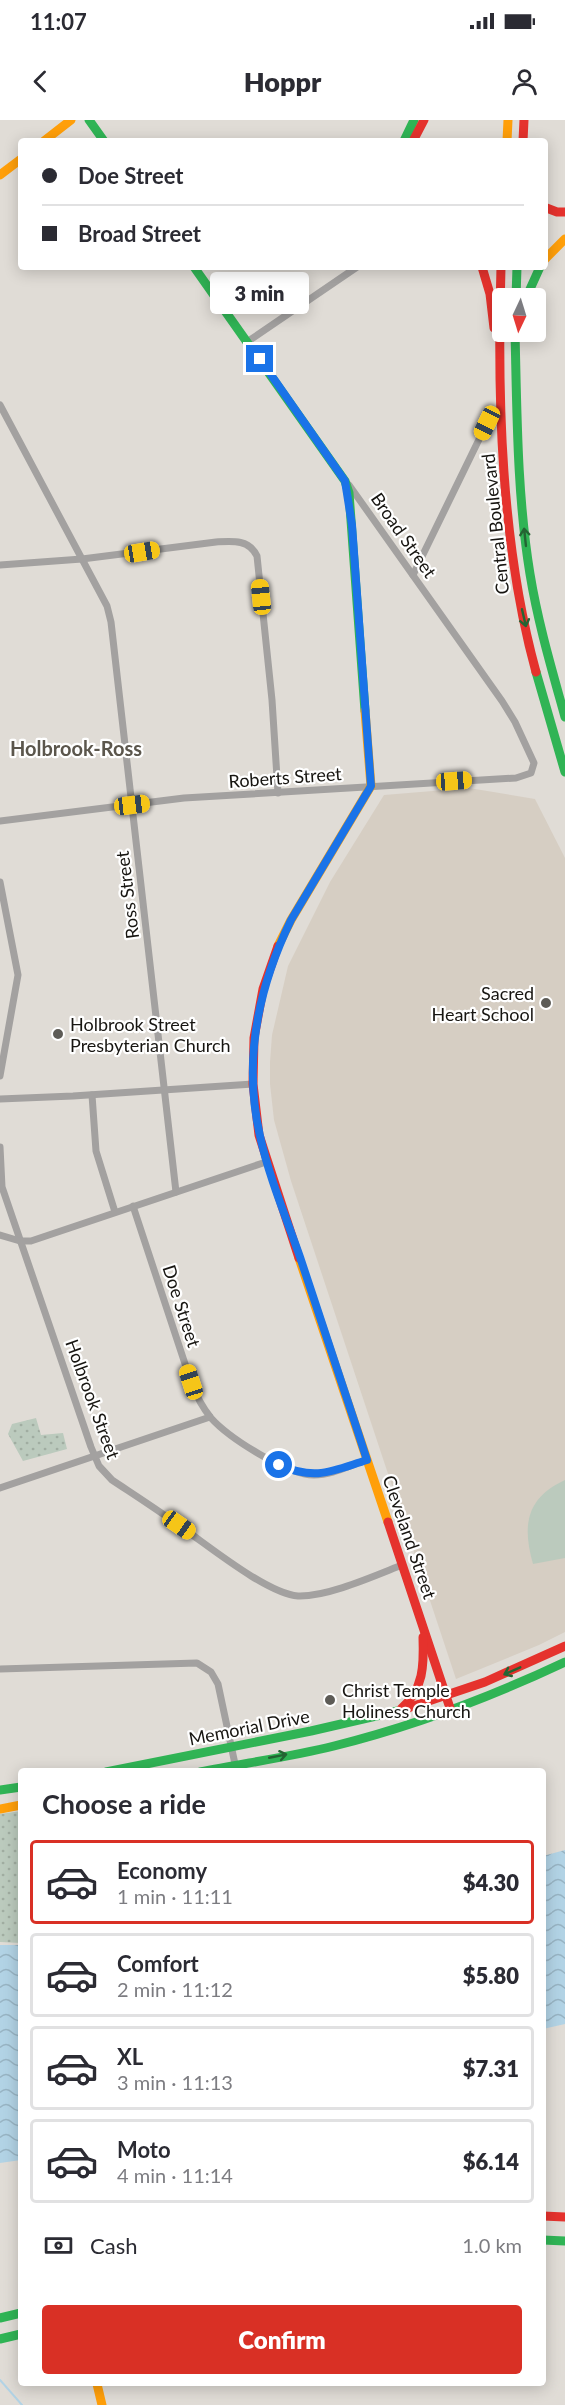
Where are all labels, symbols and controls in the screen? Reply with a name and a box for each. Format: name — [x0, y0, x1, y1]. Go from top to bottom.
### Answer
text: 11:07 — [30, 8, 87, 35]
icon: back — [24, 65, 57, 98]
text: Hoppr — [244, 65, 321, 98]
icon: person — [508, 65, 541, 98]
text: Doe Street — [78, 162, 184, 189]
text: Broad Street — [78, 220, 201, 247]
callout: 3 min — [210, 272, 310, 314]
text: 3 min — [235, 281, 284, 305]
north arrow — [492, 288, 546, 342]
map controls — [492, 288, 546, 342]
route end — [246, 345, 273, 372]
car — [471, 403, 503, 443]
street label: Central Boulevard — [477, 452, 513, 596]
street label: Broad Street — [367, 488, 442, 582]
one-way arrow — [519, 528, 530, 548]
car — [123, 540, 161, 564]
car — [250, 578, 272, 616]
one-way arrow — [518, 608, 530, 627]
district label: Holbrook-Ross — [10, 736, 142, 760]
street label: Roberts Street — [228, 762, 343, 792]
car — [435, 771, 473, 791]
car — [113, 794, 151, 816]
street label: Ross Street — [111, 849, 143, 940]
place label: Sacred Heart School — [431, 982, 534, 1025]
marker: Sacred Heart School — [539, 996, 553, 1010]
place label: Holbrook Street Presbyterian Church — [70, 1013, 231, 1056]
marker: Holbrook Street Presbyterian Church — [51, 1027, 65, 1041]
street label: Doe Street — [158, 1262, 206, 1350]
street label: Holbrook Street — [61, 1336, 125, 1462]
car — [177, 1362, 205, 1402]
route start — [265, 1451, 292, 1478]
street label: Cleveland Street — [379, 1472, 442, 1602]
car — [159, 1507, 199, 1543]
one-way arrow — [504, 1665, 522, 1677]
place label: Christ Temple Holiness Church — [342, 1679, 471, 1722]
marker: Christ Temple Holiness Church — [323, 1693, 337, 1707]
street label: Memorial Drive — [187, 1705, 311, 1749]
one-way arrow — [267, 1751, 287, 1762]
text: Choose a ride — [42, 1787, 206, 1820]
icon: car — [45, 1855, 99, 1909]
text: Economy — [117, 1857, 207, 1884]
text: $4.30 — [463, 1869, 519, 1896]
text: 1 min · 11:11 — [117, 1884, 233, 1908]
icon: car — [45, 1948, 99, 2002]
text: Comfort — [117, 1950, 199, 1977]
text: $5.80 — [463, 1962, 519, 1989]
text: 2 min · 11:12 — [117, 1977, 233, 2001]
icon: car — [45, 2041, 99, 2095]
text: XL — [117, 2043, 143, 2070]
text: $7.31 — [463, 2055, 519, 2082]
text: 3 min · 11:13 — [117, 2070, 233, 2094]
icon: car — [45, 2134, 99, 2188]
text: Moto — [117, 2136, 171, 2163]
text: $6.14 — [463, 2148, 519, 2175]
text: 4 min · 11:14 — [117, 2163, 233, 2187]
icon: cash — [42, 2229, 75, 2262]
text: Cash — [90, 2232, 137, 2259]
text: 1.0 km — [462, 2233, 522, 2257]
button: Confirm — [42, 2305, 522, 2374]

